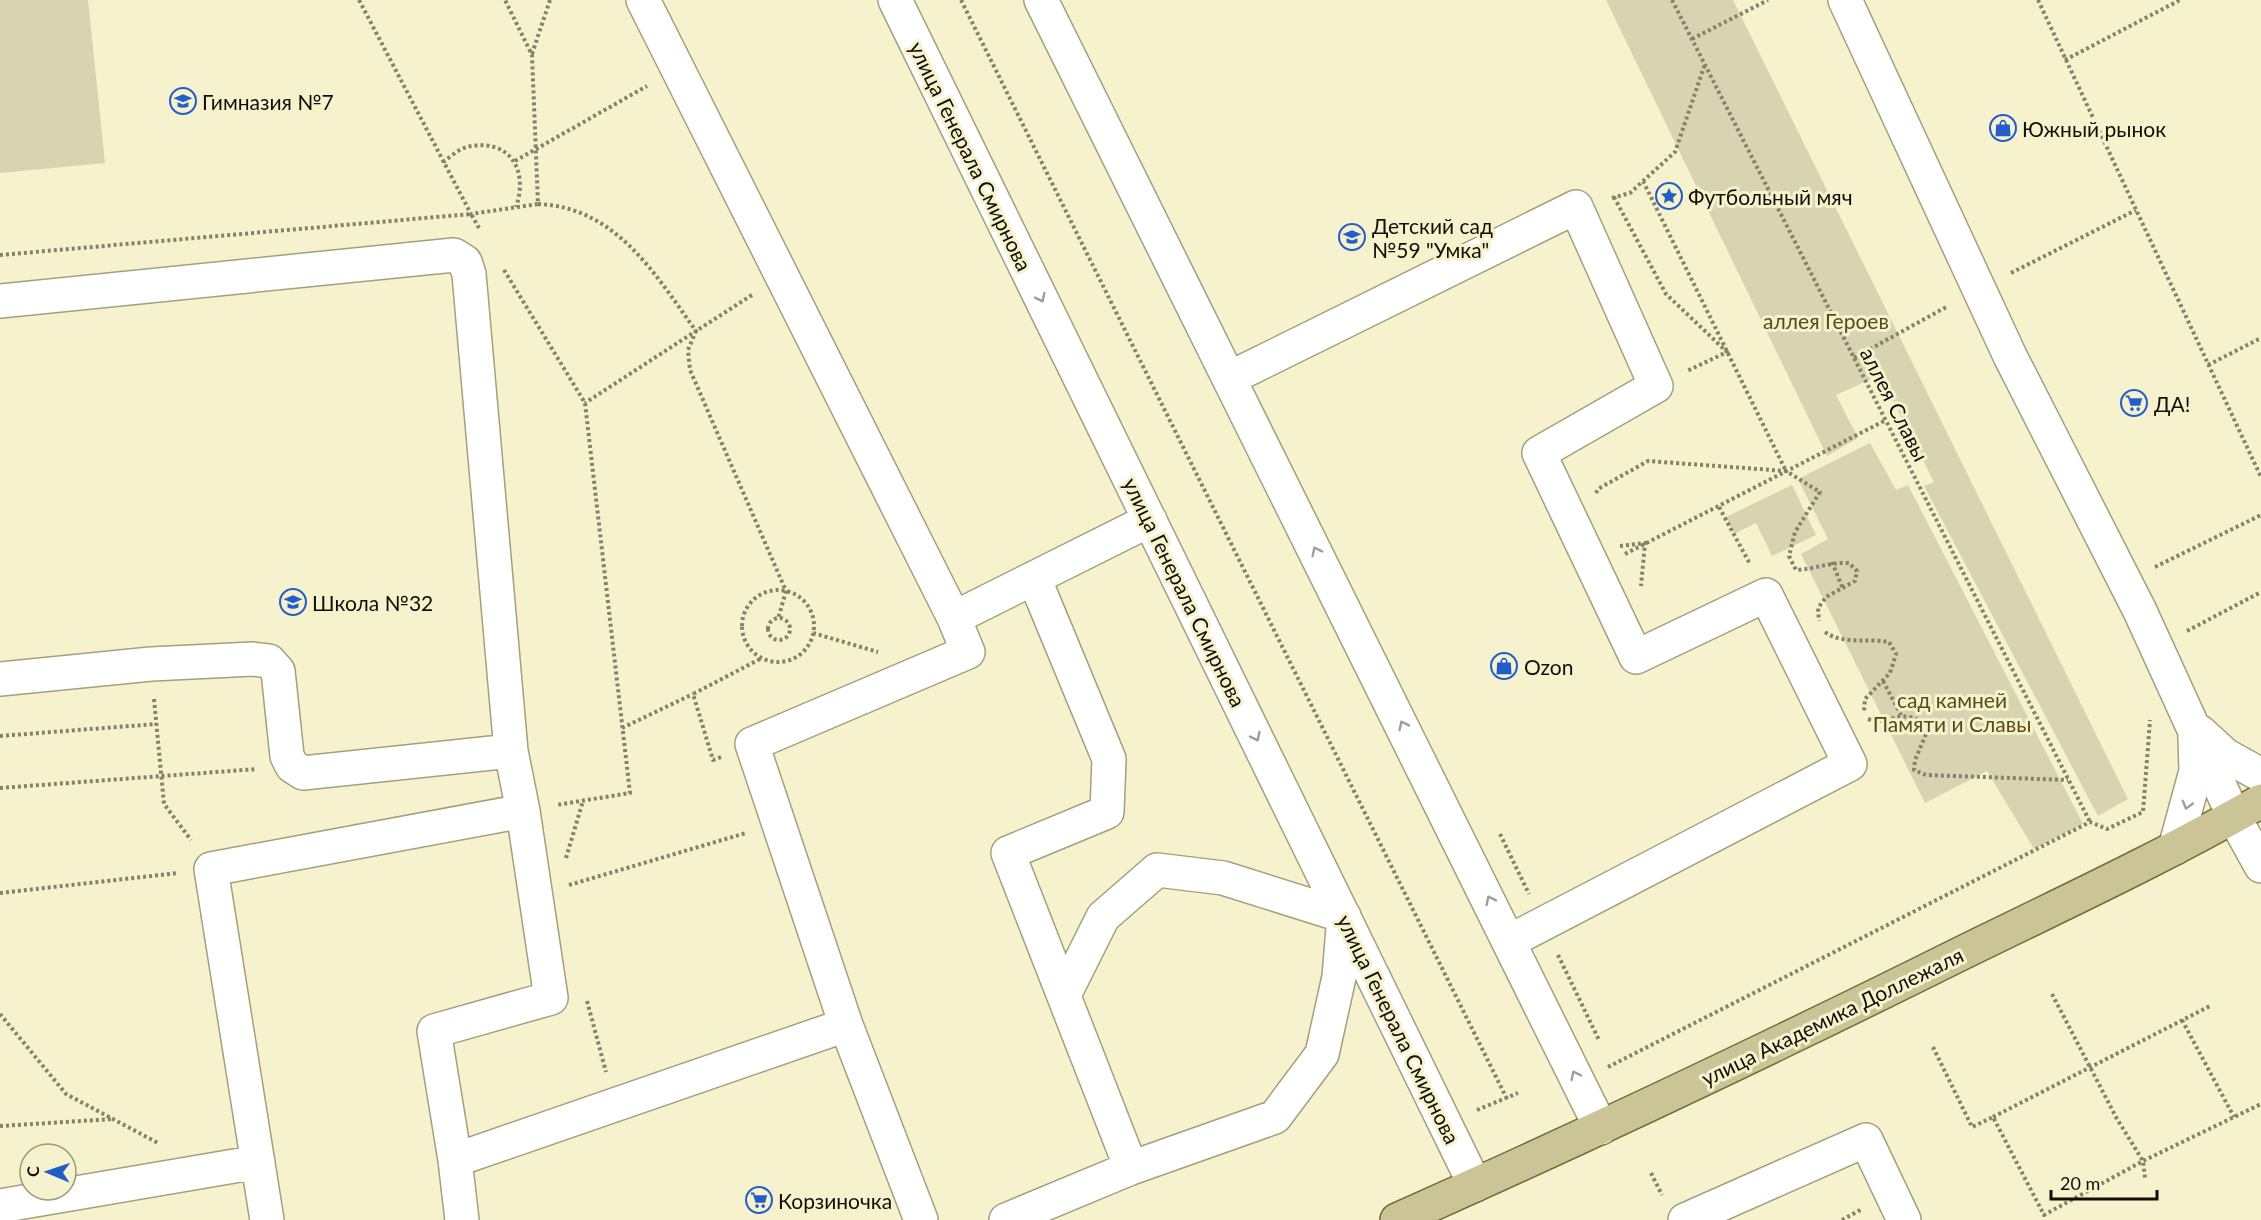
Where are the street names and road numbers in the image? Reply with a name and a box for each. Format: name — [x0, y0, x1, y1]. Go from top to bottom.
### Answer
street label: улица Генерала Смирнова — [905, 37, 1037, 275]
street label: аллея Славы — [1856, 343, 1934, 465]
street label: улица Генерала Смирнова — [1119, 473, 1251, 711]
street label: улица Генерала Смирнова — [1333, 910, 1465, 1148]
street label: улица Академика Доллежаля — [1697, 942, 1967, 1090]

